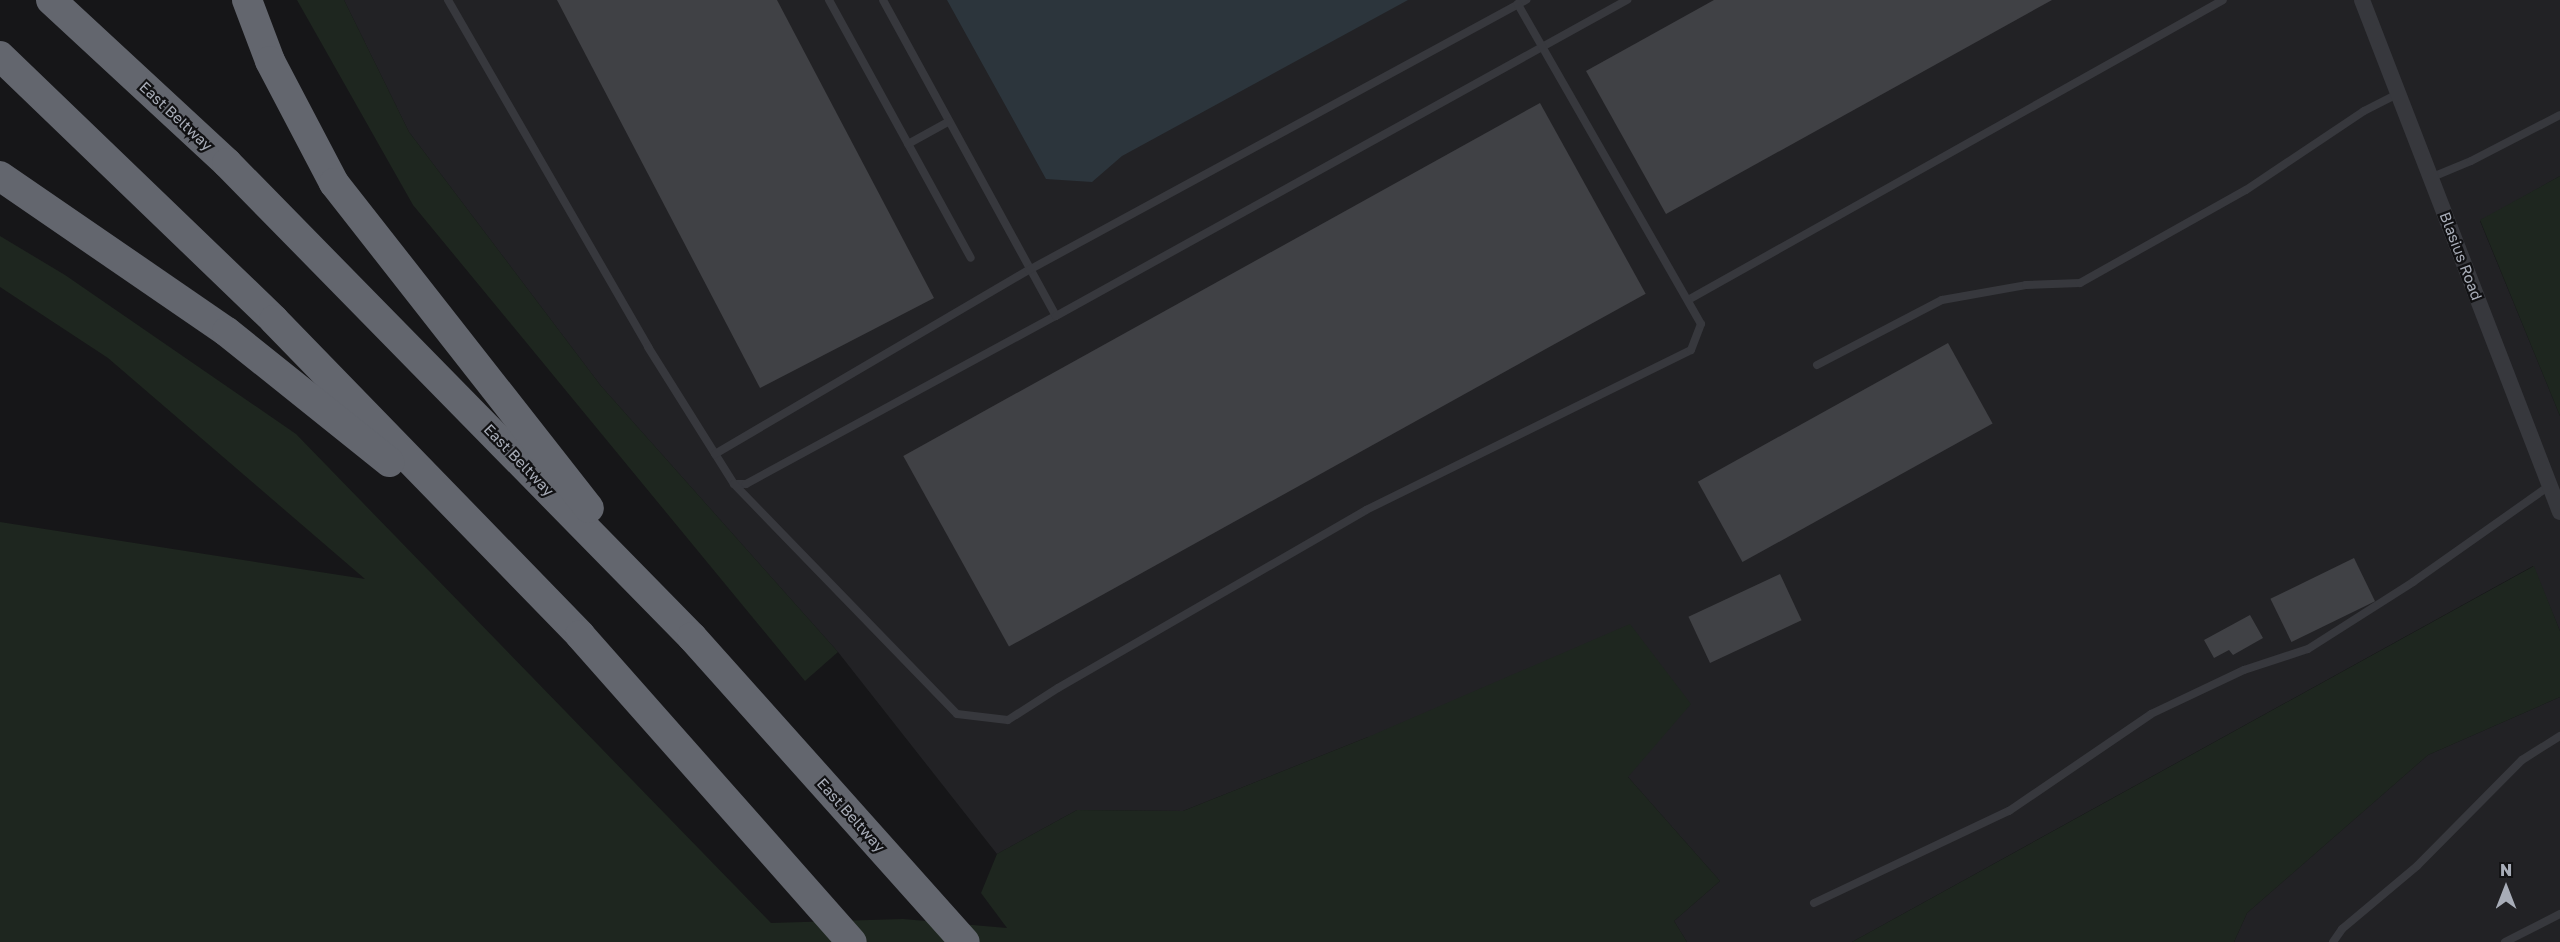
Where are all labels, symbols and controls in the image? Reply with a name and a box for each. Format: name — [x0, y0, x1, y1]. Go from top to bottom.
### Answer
street label: East Beltway — [136, 78, 216, 154]
street label: Blasius Road — [2436, 209, 2486, 303]
street label: East Beltway — [480, 420, 558, 500]
street label: East Beltway — [813, 774, 889, 856]
north arrow — [2476, 858, 2536, 918]
text: N — [2500, 860, 2512, 880]

